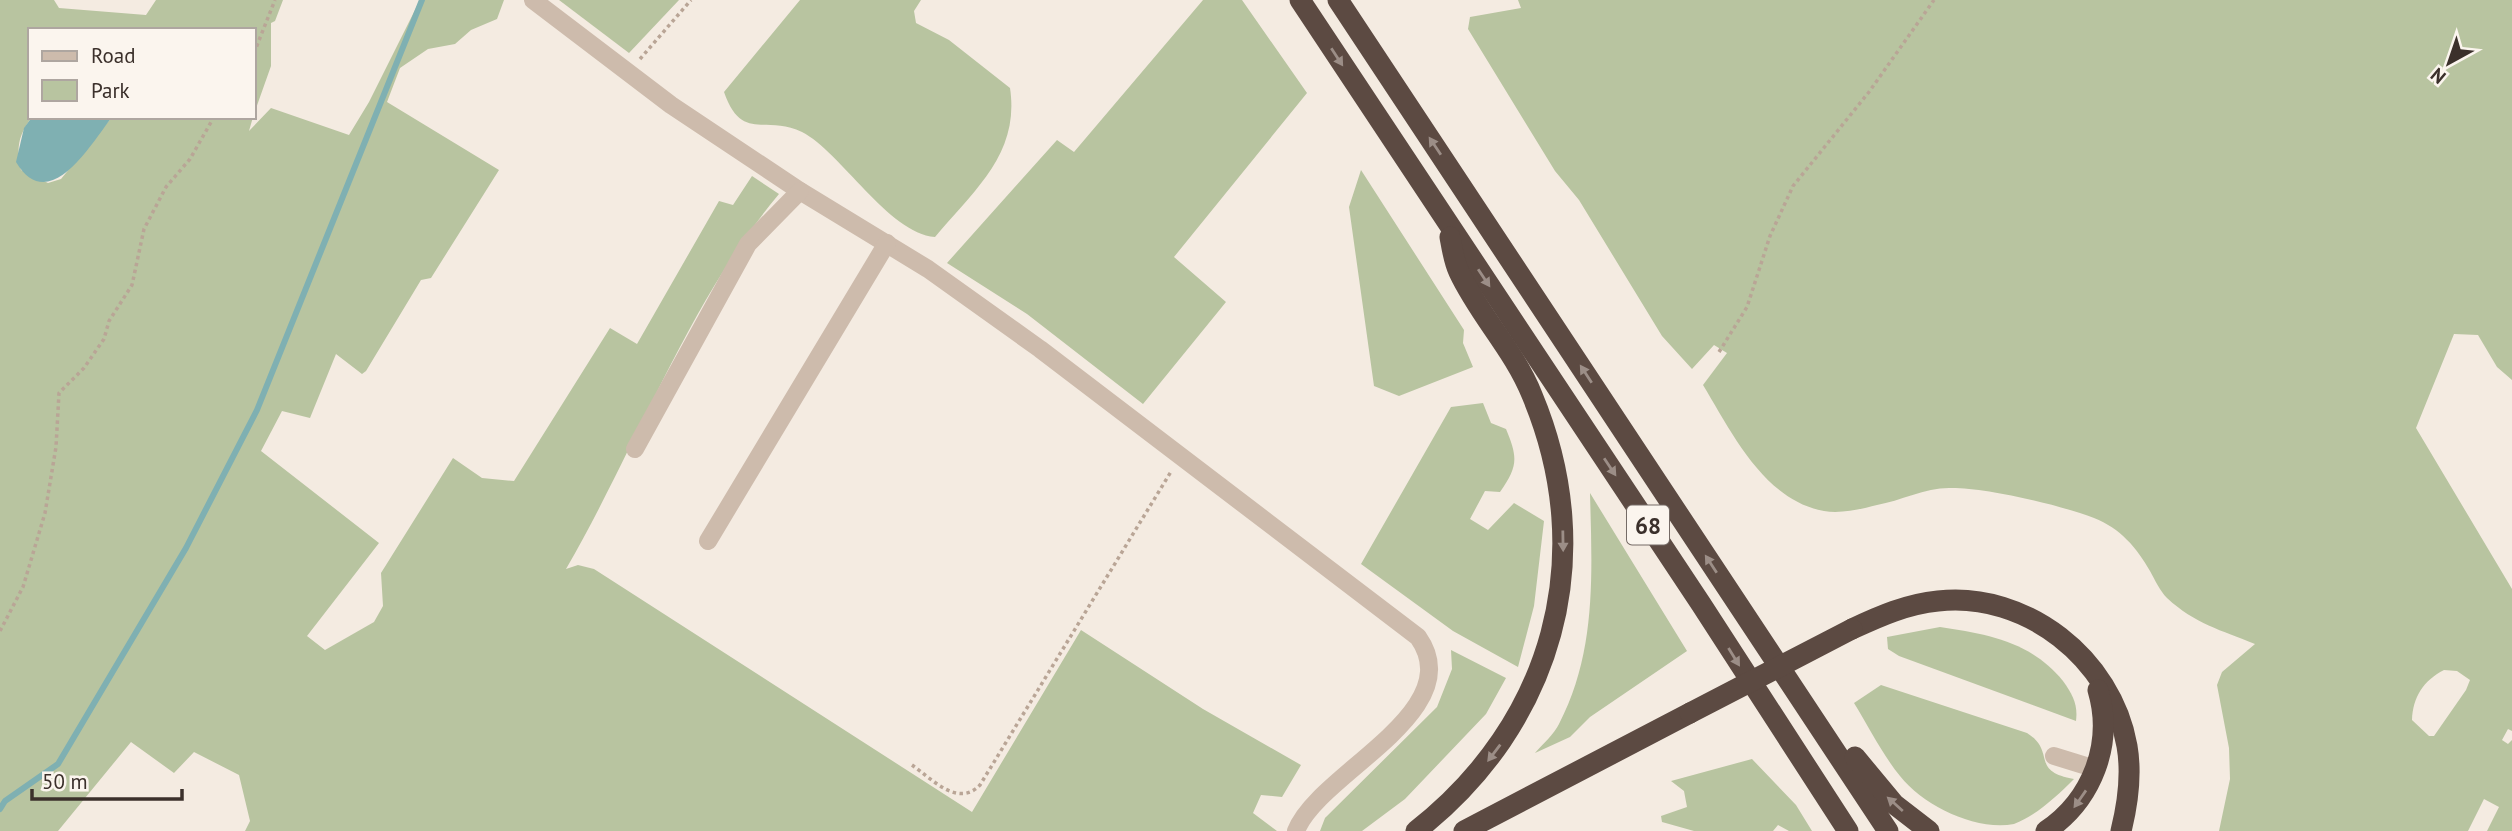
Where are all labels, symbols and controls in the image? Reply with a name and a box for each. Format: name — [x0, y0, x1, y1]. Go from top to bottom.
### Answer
legend — [28, 28, 256, 119]
north arrow — [2414, 28, 2484, 98]
text: Road — [91, 42, 135, 69]
one-way arrow — [1331, 47, 1344, 67]
text: N — [2426, 63, 2451, 89]
text: Park — [91, 77, 130, 104]
one-way arrow — [1428, 137, 1442, 155]
one-way arrow — [1477, 268, 1490, 288]
one-way arrow — [1580, 365, 1593, 384]
one-way arrow — [1603, 458, 1617, 476]
road number: 68 — [1627, 505, 1669, 544]
one-way arrow — [1557, 530, 1569, 552]
one-way arrow — [1705, 554, 1718, 574]
one-way arrow — [1728, 648, 1741, 667]
one-way arrow — [1487, 744, 1501, 762]
scale bar — [32, 758, 182, 802]
text: 50 m — [42, 768, 88, 795]
one-way arrow — [2073, 790, 2087, 808]
one-way arrow — [1886, 796, 1904, 812]

